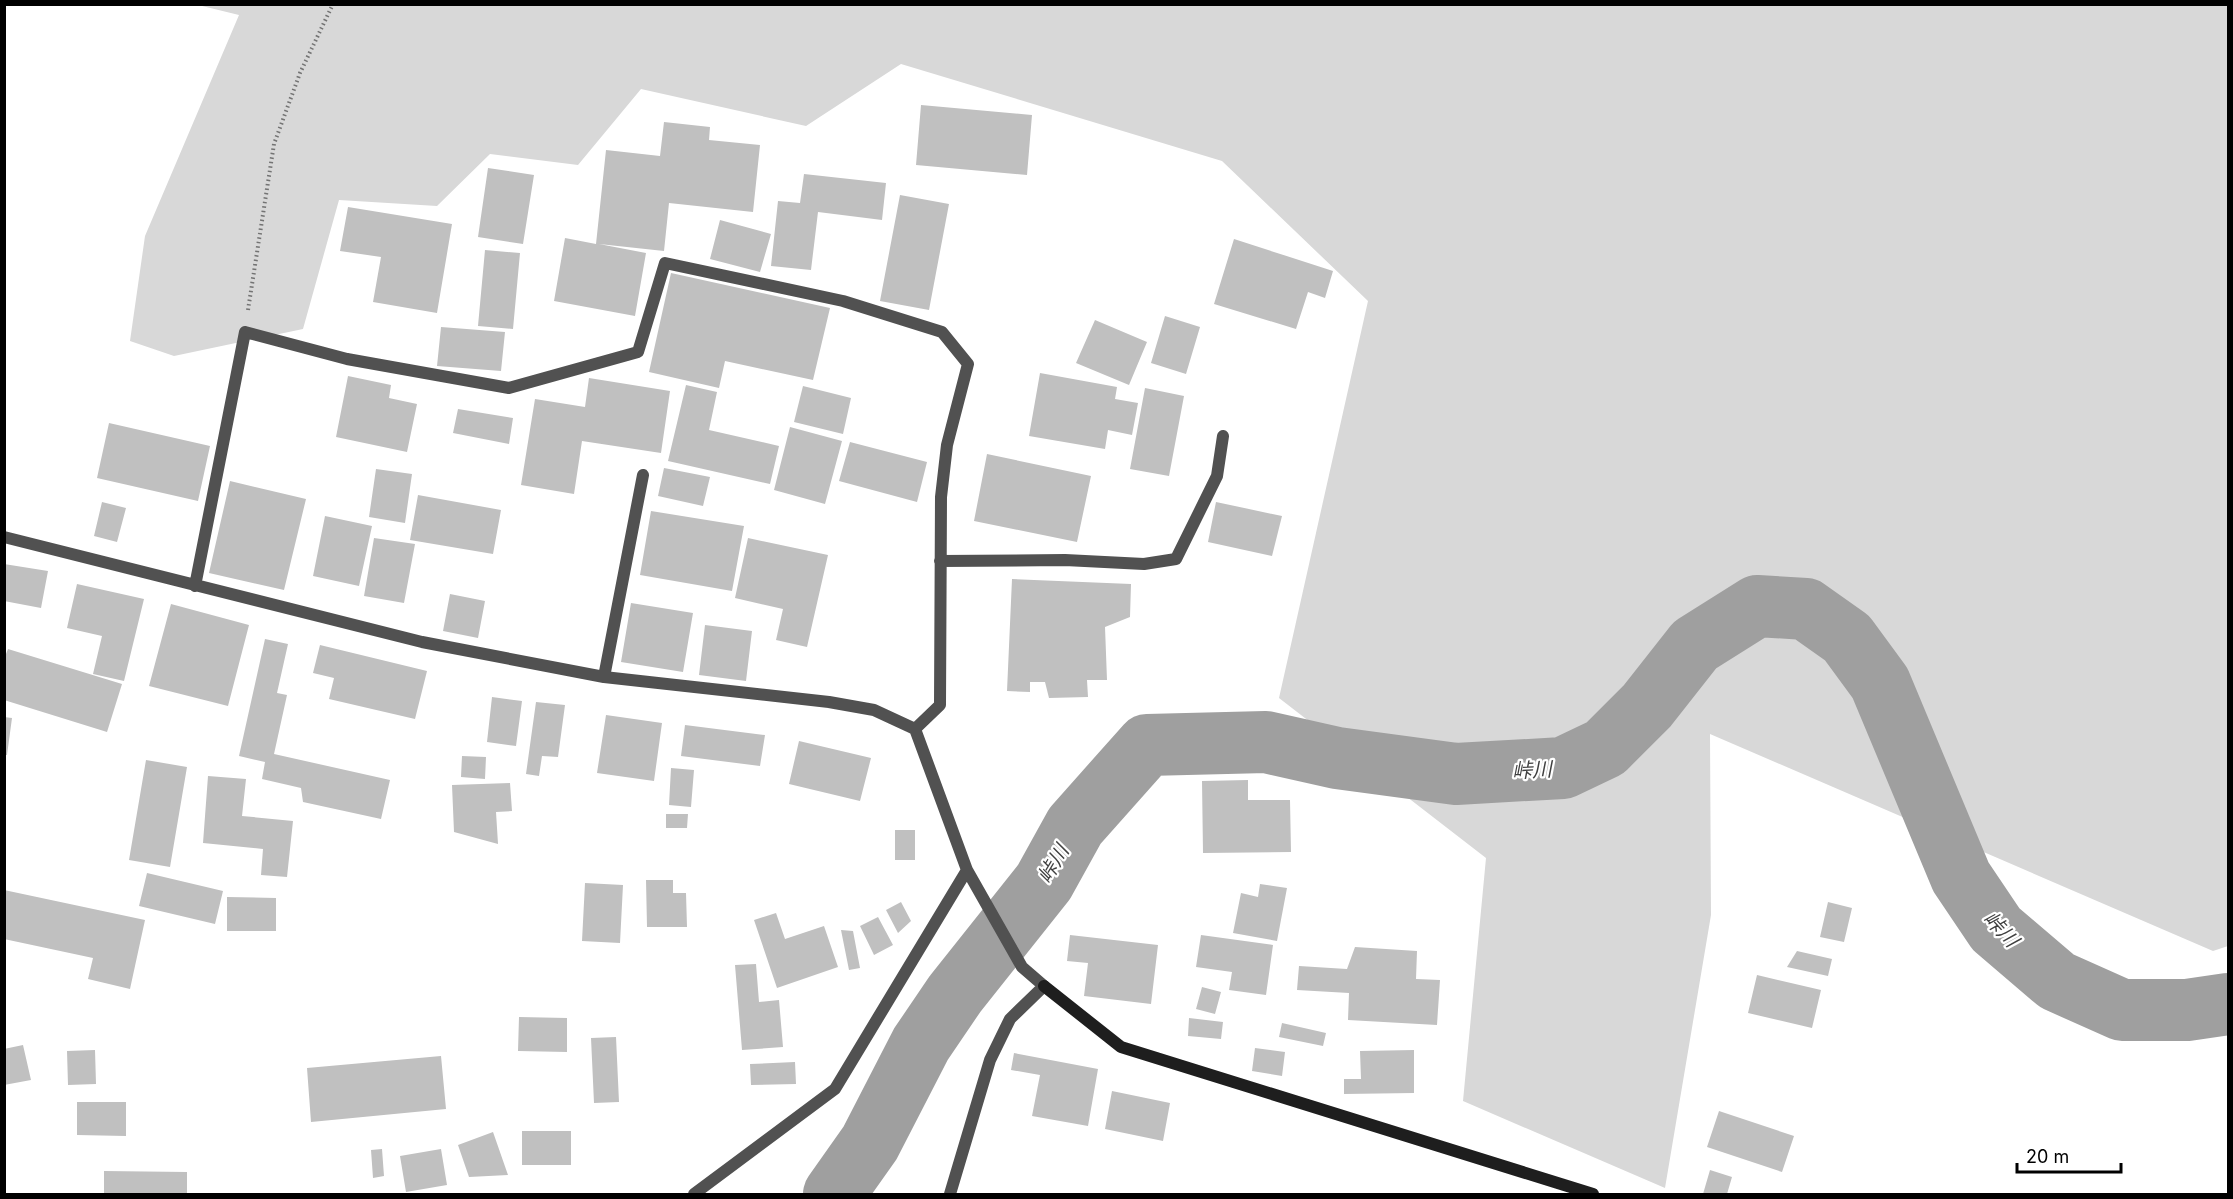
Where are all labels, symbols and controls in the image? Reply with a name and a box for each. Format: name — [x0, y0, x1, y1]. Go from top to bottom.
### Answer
water label: 峠川 — [1511, 757, 1555, 783]
water label: 峠川 — [1032, 839, 1075, 887]
water label: 峠川 — [1979, 906, 2025, 953]
scale bar — [2017, 1136, 2120, 1174]
text: 20 m — [2026, 1146, 2069, 1167]

